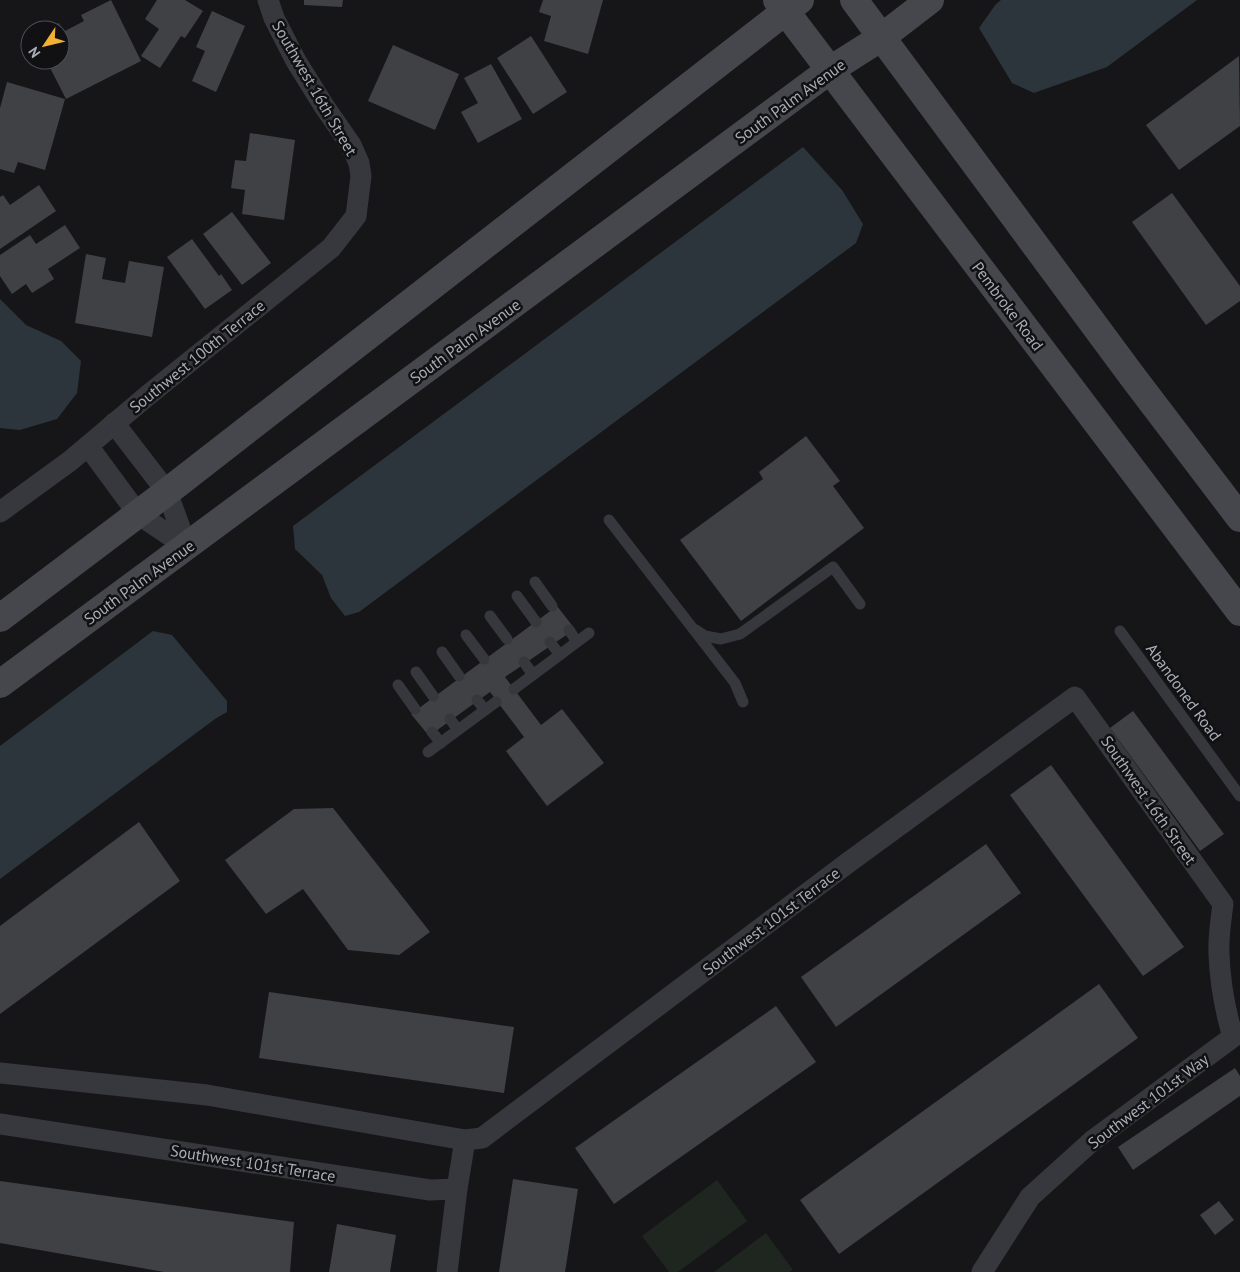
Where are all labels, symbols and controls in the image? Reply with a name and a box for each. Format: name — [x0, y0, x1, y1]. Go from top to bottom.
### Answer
street label: Southwest 16th Street — [268, 17, 362, 160]
north arrow — [20, 20, 70, 70]
text: N — [24, 44, 44, 61]
street label: South Palm Avenue — [731, 54, 849, 148]
street label: Pembroke Road — [968, 258, 1048, 354]
street label: South Palm Avenue — [406, 294, 524, 388]
street label: Southwest 100th Terrace — [125, 295, 269, 417]
street label: South Palm Avenue — [80, 535, 198, 629]
street label: Abandoned Road — [1142, 639, 1226, 745]
street label: Southwest 16th Street — [1097, 732, 1201, 869]
street label: Southwest 101st Terrace — [698, 863, 844, 979]
street label: Southwest 101st Way — [1084, 1049, 1213, 1153]
street label: Southwest 101st Terrace — [169, 1140, 337, 1186]

